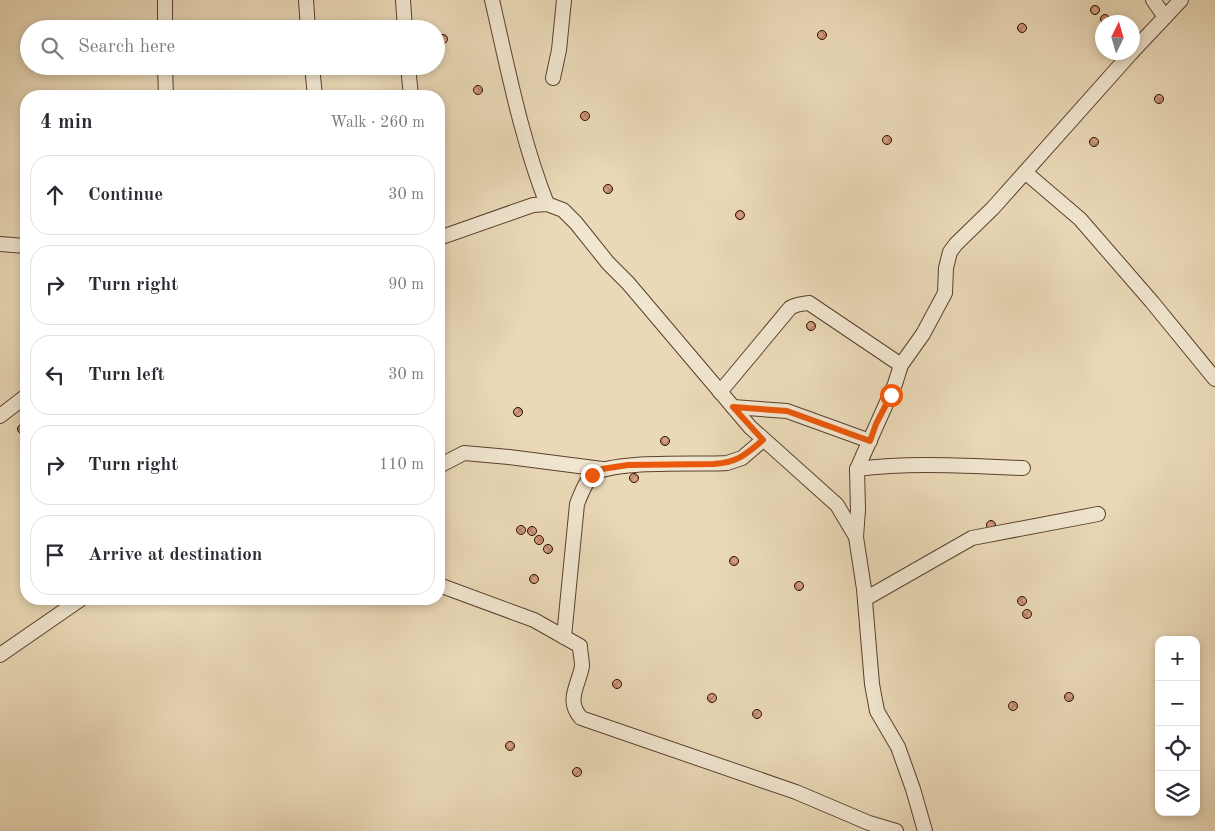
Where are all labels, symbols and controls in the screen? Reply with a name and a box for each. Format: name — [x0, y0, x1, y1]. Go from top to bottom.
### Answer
north arrow — [1095, 15, 1140, 60]
search box — [20, 20, 445, 75]
icon: search — [38, 34, 66, 62]
text: Search here — [78, 38, 175, 57]
text: 4 min — [40, 112, 93, 133]
text: Walk · 260 m — [330, 115, 425, 131]
icon: ahead — [41, 181, 69, 209]
text: Continue — [88, 186, 163, 205]
text: 30 m — [388, 187, 424, 203]
icon: right — [41, 271, 69, 299]
text: Turn right — [88, 276, 178, 295]
text: 90 m — [388, 277, 424, 293]
icon: left — [41, 361, 69, 389]
text: Turn left — [88, 366, 165, 385]
text: 30 m — [388, 367, 424, 383]
route start — [880, 384, 903, 407]
icon: right — [41, 451, 69, 479]
text: Turn right — [88, 456, 178, 475]
text: 110 m — [379, 457, 424, 473]
route end — [581, 464, 604, 487]
icon: arrive — [41, 541, 69, 569]
text: Arrive at destination — [88, 546, 262, 565]
map controls — [1155, 636, 1200, 816]
button: + — [1155, 636, 1200, 681]
button: − — [1155, 681, 1200, 726]
button: locate — [1155, 726, 1200, 771]
button: layers — [1155, 771, 1200, 816]

